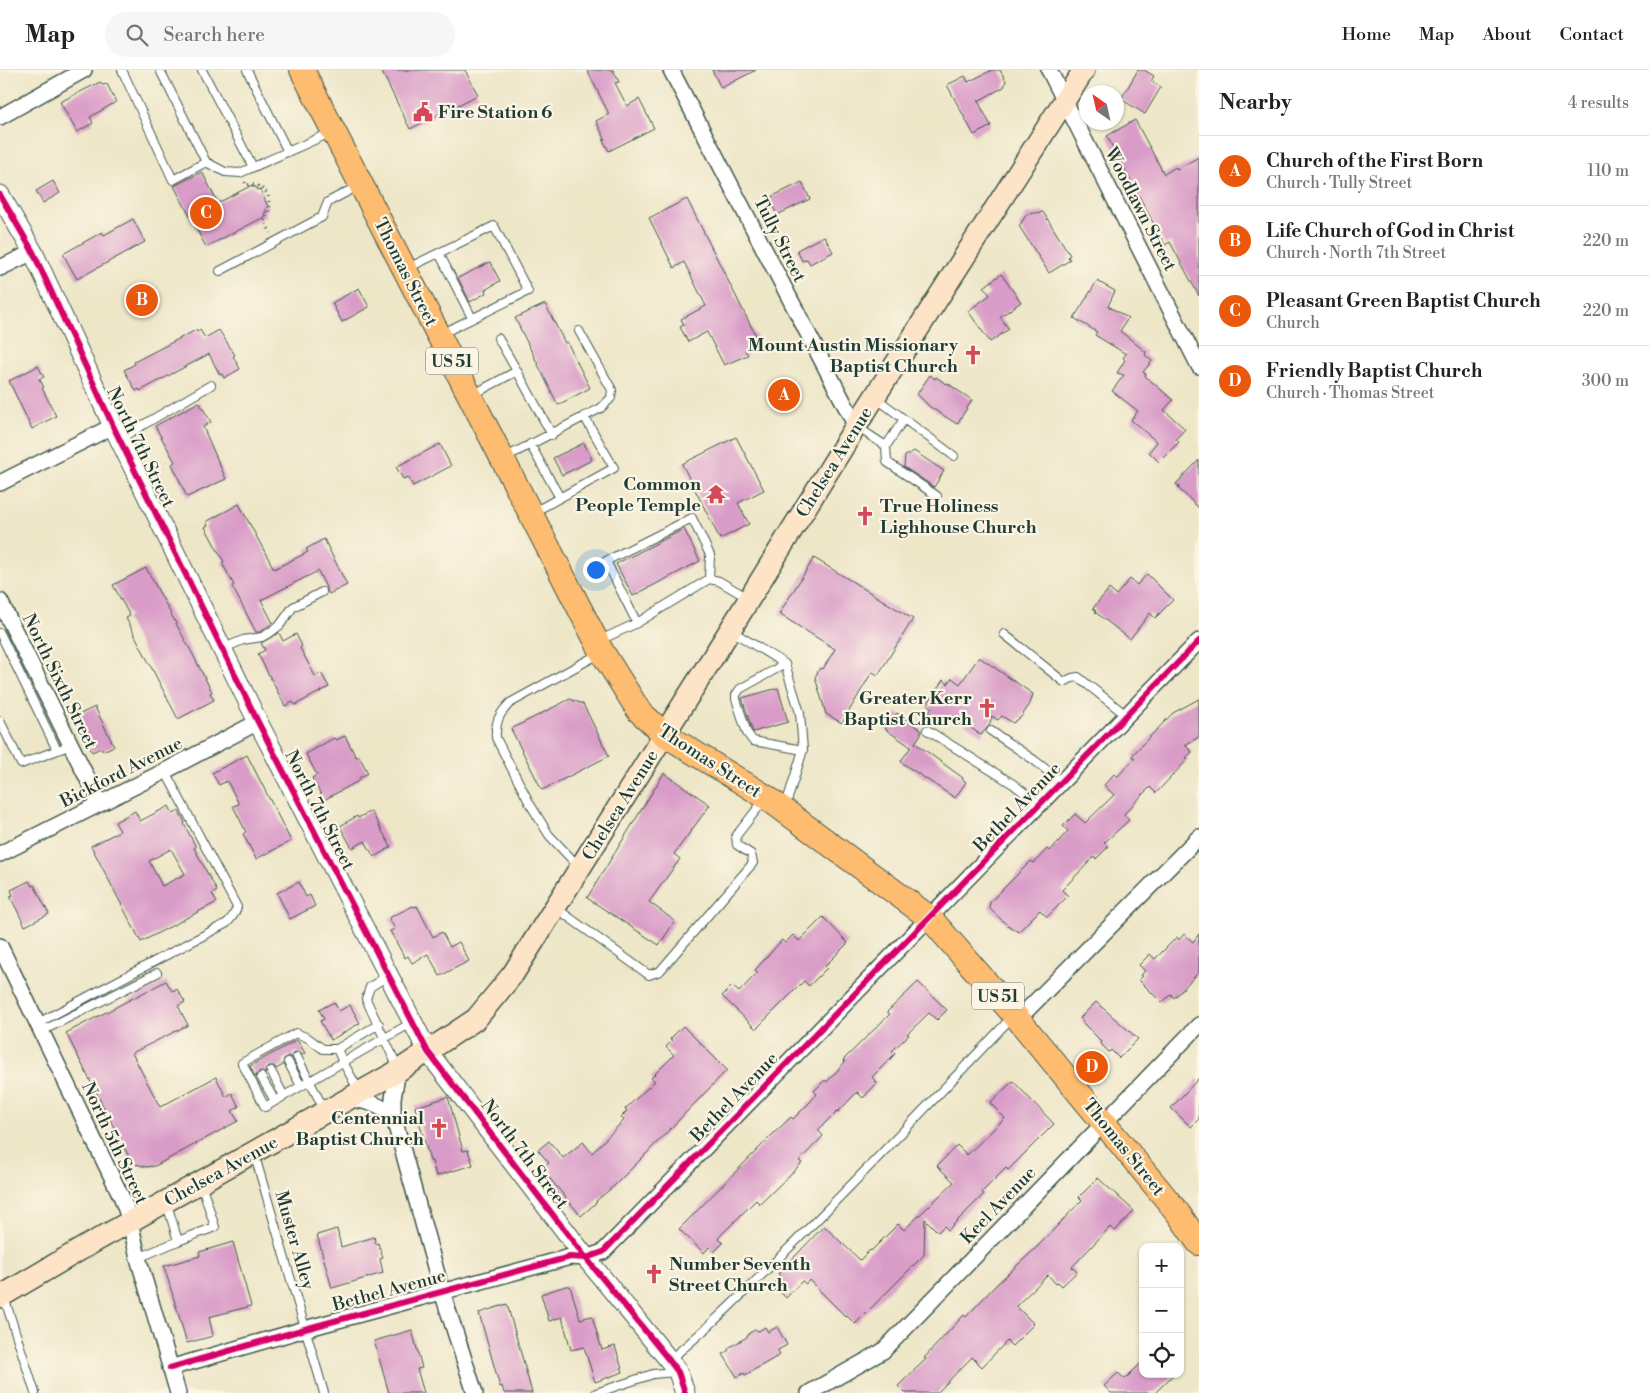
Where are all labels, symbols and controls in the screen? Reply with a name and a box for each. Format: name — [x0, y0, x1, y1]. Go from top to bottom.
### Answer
search box — [105, 12, 455, 57]
text: Map — [25, 20, 75, 50]
icon: search — [123, 21, 151, 49]
text: Search here — [163, 23, 265, 47]
text: Home — [1342, 23, 1391, 46]
text: Map — [1419, 23, 1455, 46]
text: About — [1483, 23, 1532, 46]
text: Contact — [1560, 23, 1624, 46]
north arrow — [1079, 85, 1124, 130]
text: Nearby — [1219, 90, 1292, 116]
text: 4 results — [1568, 93, 1629, 113]
public building icon: Fire Station 6 — [412, 101, 434, 123]
place label: Fire Station 6 — [438, 101, 552, 124]
street label: Woodlawn Street — [1099, 143, 1182, 275]
text: Church of the First Born — [1266, 149, 1483, 173]
text: A — [1229, 161, 1241, 181]
text: 110 m — [1587, 161, 1629, 181]
text: Church · Tully Street — [1266, 173, 1412, 193]
street label: Tully Street — [748, 192, 811, 287]
pin: C — [190, 194, 222, 232]
street label: Thomas Street — [368, 214, 443, 331]
text: Life Church of God in Christ — [1266, 219, 1514, 243]
text: B — [1229, 231, 1241, 251]
text: 220 m — [1583, 231, 1629, 251]
text: Church · North 7th Street — [1266, 243, 1446, 263]
pin: B — [126, 281, 158, 319]
text: Pleasant Green Baptist Church — [1266, 289, 1541, 313]
text: C — [1229, 301, 1241, 321]
text: 220 m — [1583, 301, 1629, 321]
text: Church — [1266, 313, 1320, 333]
place label: Mount Austin Missionary Baptist Church — [748, 334, 959, 378]
church icon: Mount Austin Missionary Baptist Church — [962, 344, 984, 366]
road number: US 51 — [426, 348, 478, 374]
text: Friendly Baptist Church — [1266, 359, 1483, 383]
text: D — [1229, 371, 1241, 391]
text: 300 m — [1582, 371, 1629, 391]
pin: A — [768, 376, 800, 414]
street label: North 7th Street — [101, 383, 180, 512]
text: Church · Thomas Street — [1266, 383, 1434, 403]
street label: Chelsea Avenue — [791, 402, 878, 522]
place label: Common People Temple — [575, 473, 701, 517]
temple icon: Common People Temple — [705, 483, 727, 505]
place label: True Holiness Lighhouse Church — [880, 495, 1037, 539]
church icon: True Holiness Lighhouse Church — [854, 505, 876, 527]
your location — [583, 557, 609, 583]
street label: North Sixth Street — [17, 610, 103, 753]
place label: Greater Kerr Baptist Church — [844, 687, 972, 731]
church icon: Greater Kerr Baptist Church — [976, 697, 998, 719]
street label: Thomas Street — [654, 719, 766, 804]
street label: Bickford Avenue — [55, 732, 186, 814]
street label: Chelsea Avenue — [577, 745, 664, 865]
street label: North 7th Street — [279, 746, 360, 875]
street label: Bethel Avenue — [968, 757, 1066, 858]
road number: US 51 — [972, 982, 1024, 1009]
street label: Bethel Avenue — [685, 1047, 783, 1148]
pin: D — [1076, 1048, 1108, 1086]
street label: North 5th Street — [76, 1078, 153, 1209]
street label: Thomas Street — [1077, 1094, 1170, 1201]
street label: North 7th Street — [476, 1095, 574, 1214]
place label: Centennial Baptist Church — [296, 1107, 424, 1151]
church icon: Centennial Baptist Church — [428, 1117, 450, 1139]
street label: Chelsea Avenue — [160, 1131, 282, 1212]
street label: Keel Avenue — [955, 1162, 1041, 1249]
street label: Muster Alley — [269, 1188, 320, 1292]
map controls — [1139, 1243, 1184, 1378]
button: + — [1139, 1243, 1184, 1288]
place label: Number Seventh Street Church — [669, 1253, 811, 1297]
church icon: Number Seventh Street Church — [643, 1263, 665, 1285]
street label: Bethel Avenue — [329, 1264, 448, 1317]
button: − — [1139, 1288, 1184, 1333]
button: locate — [1139, 1333, 1184, 1378]

